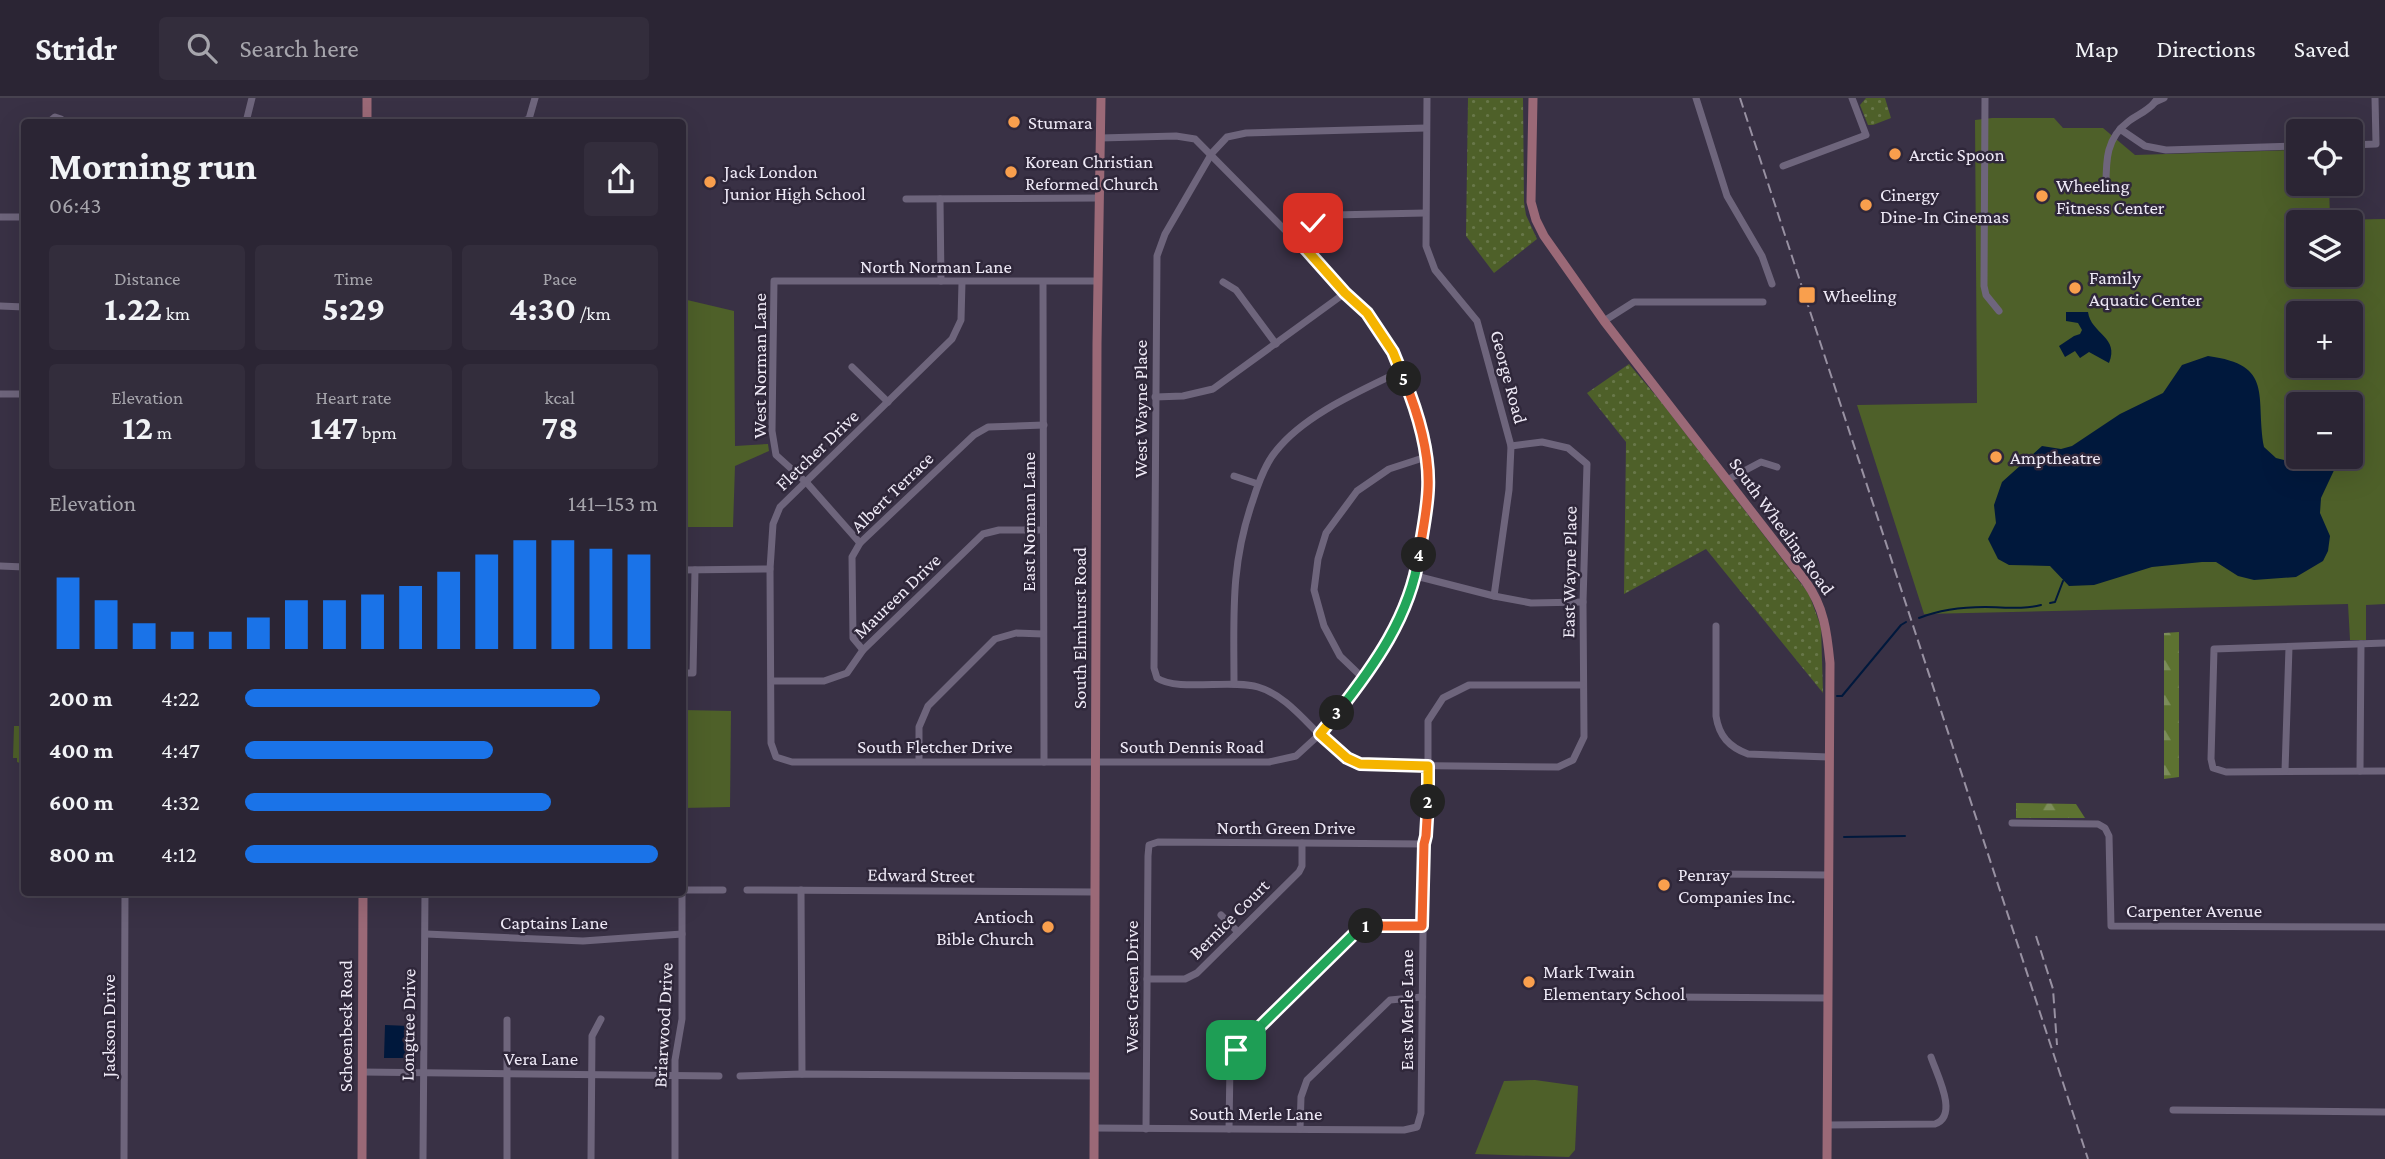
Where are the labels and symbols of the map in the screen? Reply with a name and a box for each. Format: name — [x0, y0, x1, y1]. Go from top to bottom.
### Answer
place label: Stumara — [1028, 112, 1093, 133]
marker: Stumara — [1006, 114, 1022, 130]
place label: Arctic Spoon — [1909, 144, 2005, 165]
marker: Arctic Spoon — [1887, 146, 1903, 162]
place label: Korean Christian Reformed Church — [1025, 151, 1158, 194]
place label: Jack London Junior High School — [722, 161, 866, 204]
marker: Korean Christian Reformed Church — [1003, 164, 1019, 180]
marker: Jack London Junior High School — [702, 174, 718, 190]
place label: Wheeling Fitness Center — [2056, 175, 2165, 218]
place label: Cinergy Dine-In Cinemas — [1880, 184, 2009, 227]
marker: Wheeling Fitness Center — [2034, 188, 2050, 204]
pin — [1283, 193, 1343, 253]
marker: Cinergy Dine-In Cinemas — [1858, 197, 1874, 213]
street label: North Norman Lane — [860, 256, 1012, 277]
place label: Family Aquatic Center — [2089, 267, 2202, 310]
marker: Family Aquatic Center — [2067, 280, 2083, 296]
marker: Wheeling — [1797, 285, 1817, 305]
place label: Wheeling — [1823, 285, 1897, 306]
street label: West Norman Lane — [749, 293, 770, 439]
street label: George Road — [1486, 328, 1532, 426]
street label: West Wayne Place — [1130, 340, 1151, 478]
pin: 5 — [1386, 362, 1422, 396]
street label: Fletcher Drive — [771, 405, 863, 495]
street label: Albert Terrace — [846, 447, 938, 537]
place label: Amptheatre — [2010, 447, 2101, 468]
marker: Amptheatre — [1988, 449, 2004, 465]
street label: East Norman Lane — [1018, 452, 1039, 592]
street label: South Wheeling Road — [1725, 453, 1839, 599]
street label: East Wayne Place — [1557, 506, 1581, 638]
pin: 4 — [1402, 538, 1436, 573]
street label: South Elmhurst Road — [1069, 547, 1090, 709]
street label: Maureen Drive — [849, 549, 945, 643]
pin: 3 — [1320, 696, 1354, 730]
street label: South Fletcher Drive — [857, 736, 1013, 757]
street label: South Dennis Road — [1120, 736, 1264, 757]
pin: 2 — [1410, 784, 1446, 820]
street label: North Green Drive — [1217, 817, 1355, 838]
street label: Edward Street — [867, 864, 976, 886]
place label: Penray Companies Inc. — [1678, 864, 1795, 907]
street label: Bernice Court — [1185, 874, 1274, 963]
marker: Penray Companies Inc. — [1656, 877, 1672, 893]
street label: Carpenter Avenue — [2126, 900, 2262, 921]
place label: Antioch Bible Church — [936, 906, 1034, 949]
pin: 1 — [1348, 908, 1384, 944]
street label: Captains Lane — [500, 912, 608, 933]
marker: Antioch Bible Church — [1040, 919, 1056, 935]
street label: West Green Drive — [1121, 921, 1142, 1053]
street label: East Merle Lane — [1396, 950, 1417, 1070]
street label: Schoenbeck Road — [335, 960, 356, 1092]
place label: Mark Twain Elementary School — [1543, 961, 1685, 1004]
street label: Briarwood Drive — [649, 962, 677, 1088]
street label: Longtree Drive — [397, 969, 419, 1081]
street label: Jackson Drive — [98, 974, 119, 1080]
marker: Mark Twain Elementary School — [1521, 974, 1537, 990]
pin — [1206, 1020, 1266, 1080]
street label: Vera Lane — [504, 1048, 578, 1069]
street label: South Merle Lane — [1190, 1103, 1322, 1124]

